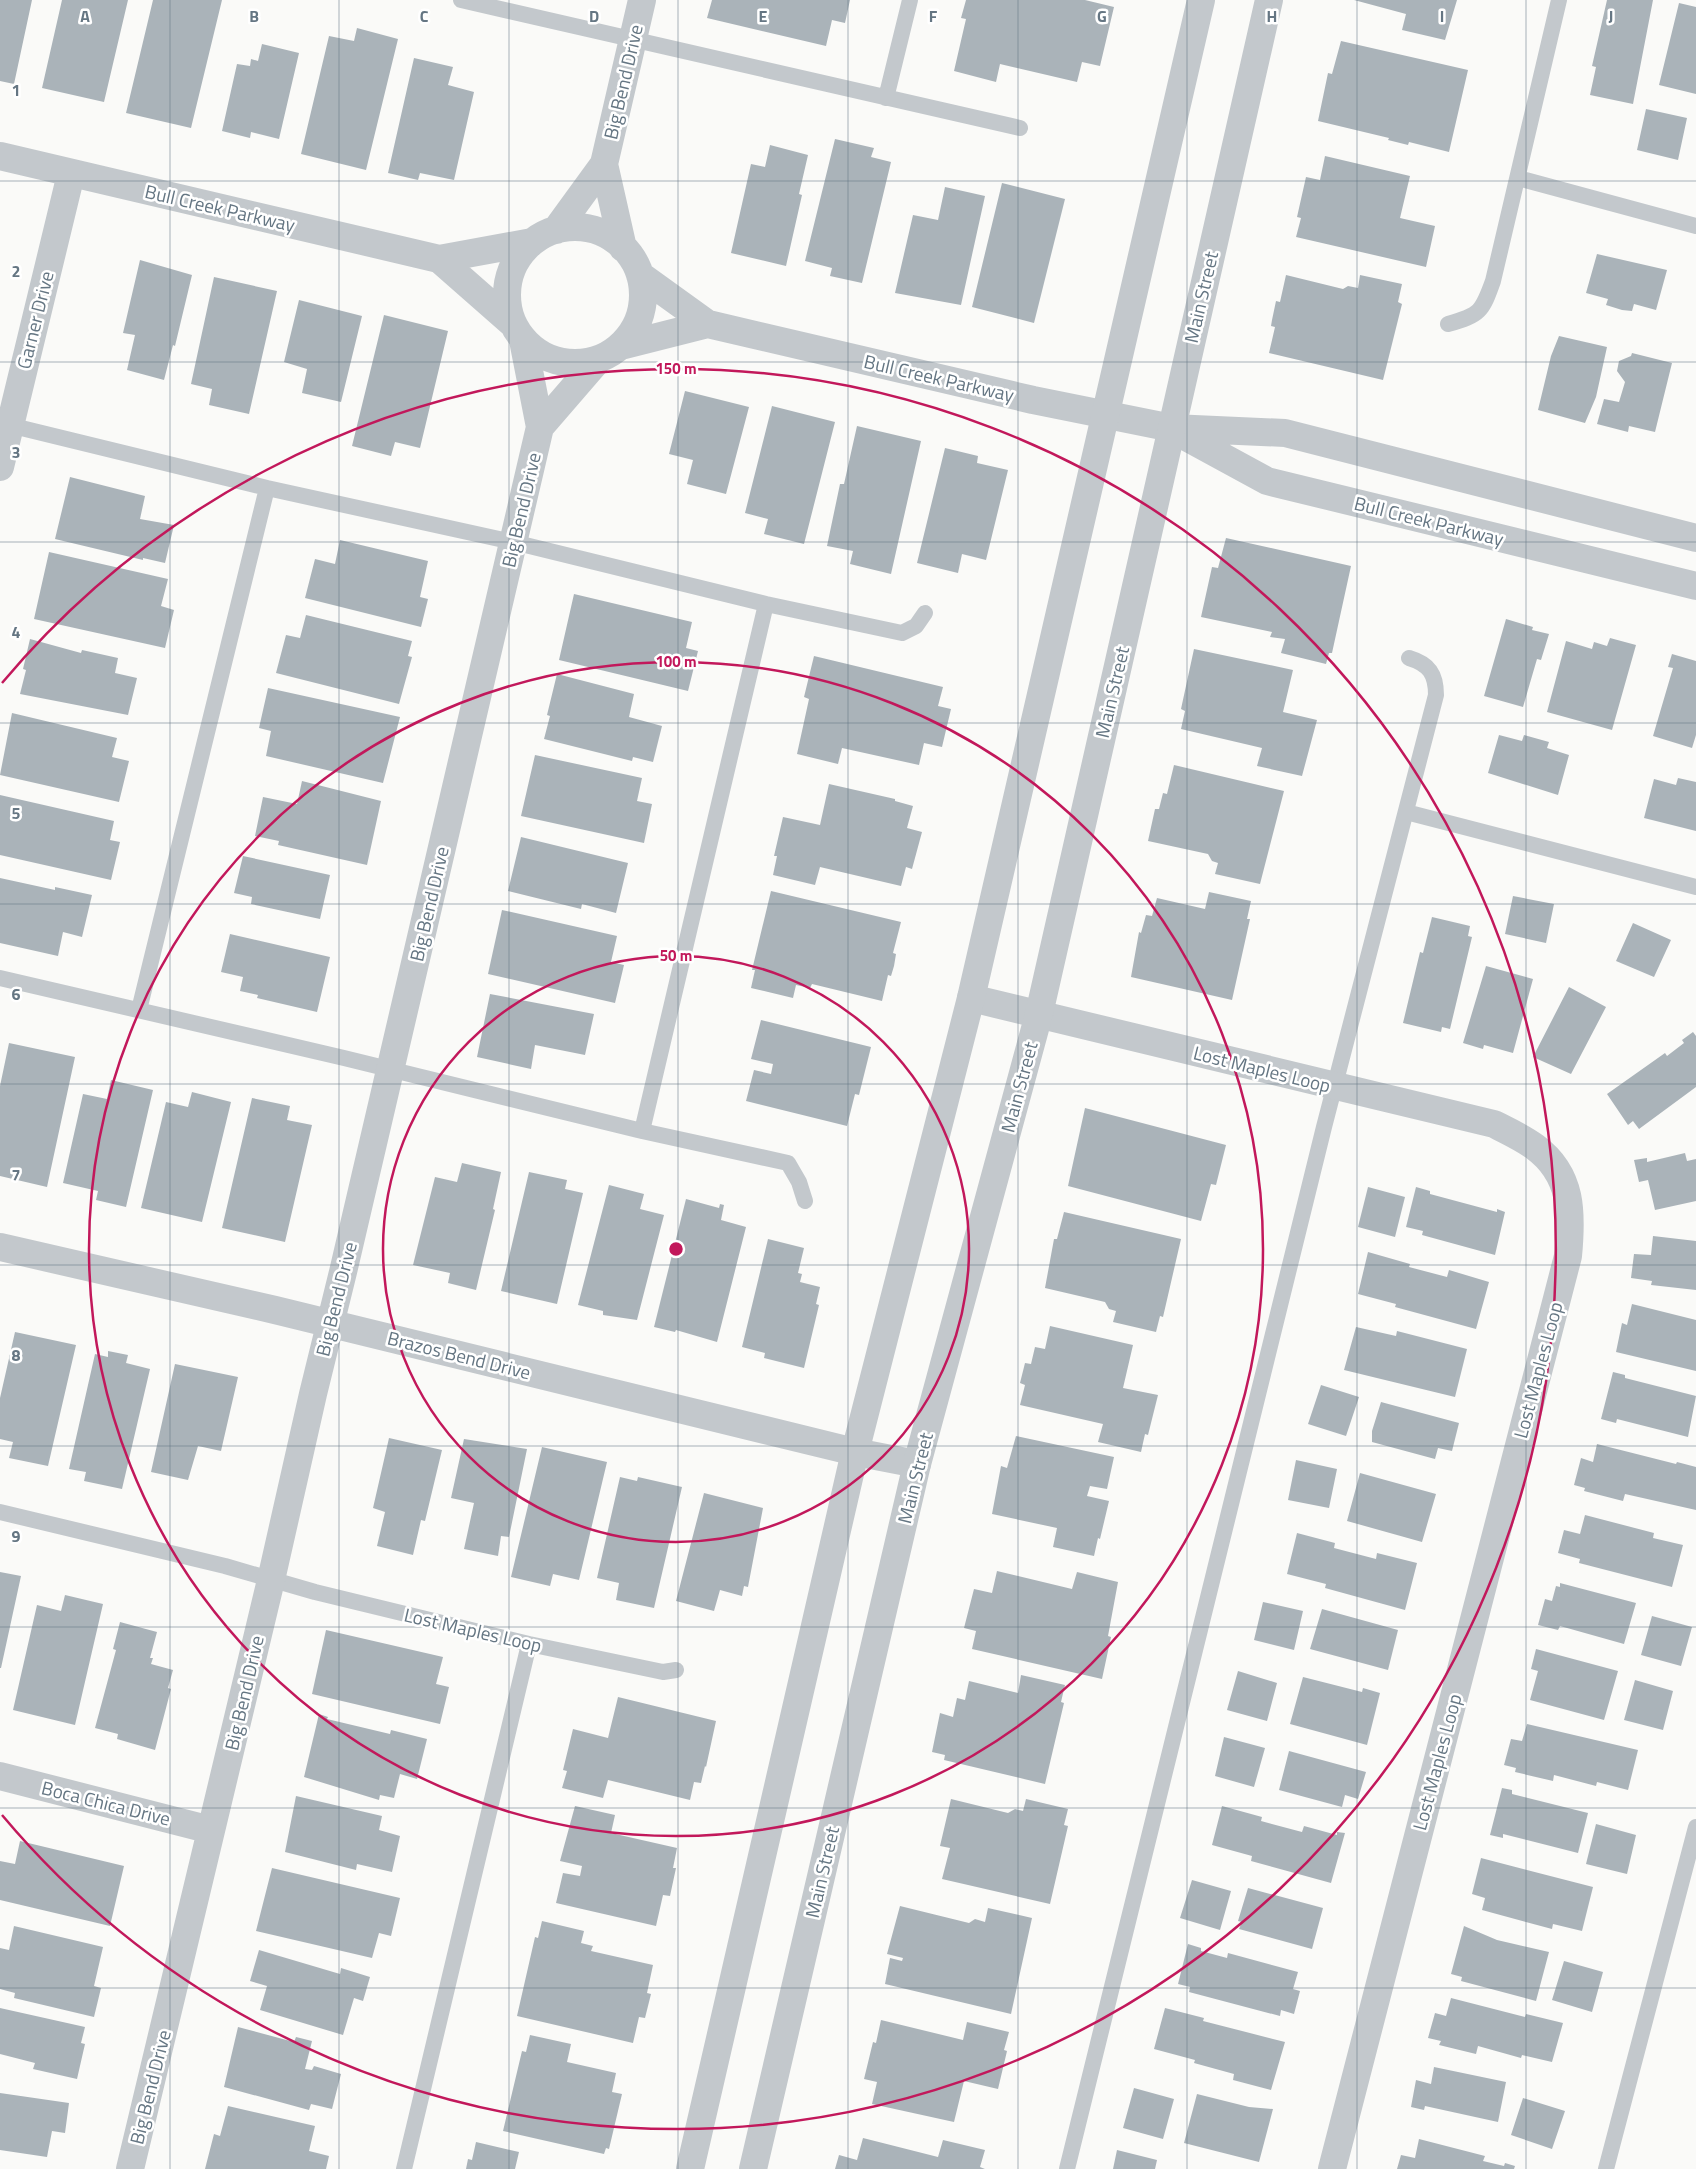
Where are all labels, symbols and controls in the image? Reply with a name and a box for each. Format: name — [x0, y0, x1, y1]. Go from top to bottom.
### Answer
text: A — [80, 4, 90, 28]
text: B — [249, 4, 259, 28]
text: C — [420, 4, 429, 28]
text: D — [589, 4, 599, 28]
text: E — [759, 4, 768, 28]
text: F — [929, 4, 938, 28]
text: G — [1097, 4, 1107, 28]
text: H — [1267, 4, 1277, 28]
text: I — [1440, 4, 1444, 28]
text: J — [1609, 4, 1613, 28]
street label: Big Bend Drive — [595, 22, 650, 142]
text: 1 — [12, 78, 20, 102]
street label: Bull Creek Parkway — [142, 176, 298, 239]
street label: Main Street — [1176, 248, 1225, 345]
text: 2 — [12, 259, 20, 283]
street label: Garner Drive — [8, 268, 61, 372]
street label: Bull Creek Parkway — [861, 346, 1017, 409]
text: 150 m — [655, 357, 697, 380]
text: 3 — [12, 440, 20, 464]
street label: Big Bend Drive — [493, 450, 548, 570]
street label: Bull Creek Parkway — [1351, 488, 1507, 553]
text: 4 — [12, 620, 21, 644]
street label: Main Street — [1087, 643, 1136, 740]
text: 100 m — [655, 650, 697, 673]
text: 5 — [12, 801, 21, 825]
street label: Big Bend Drive — [401, 844, 456, 964]
text: 50 m — [660, 944, 692, 967]
text: 6 — [12, 982, 21, 1006]
street label: Lost Maples Loop — [1191, 1037, 1334, 1100]
street label: Main Street — [992, 1038, 1045, 1136]
text: 7 — [12, 1163, 20, 1187]
street label: Big Bend Drive — [307, 1239, 364, 1359]
centre of rings — [667, 1240, 685, 1258]
street label: Lost Maples Loop — [1505, 1298, 1570, 1441]
street label: Brazos Bend Drive — [384, 1323, 534, 1386]
text: 8 — [12, 1343, 21, 1367]
street label: Main Street — [889, 1429, 940, 1527]
text: 9 — [12, 1524, 21, 1548]
street label: Lost Maples Loop — [402, 1600, 545, 1659]
street label: Big Bend Drive — [216, 1633, 271, 1753]
street label: Lost Maples Loop — [1404, 1690, 1469, 1833]
street label: Boca Chica Drive — [39, 1772, 174, 1833]
street label: Main Street — [797, 1823, 846, 1920]
street label: Big Bend Drive — [121, 2027, 178, 2147]

